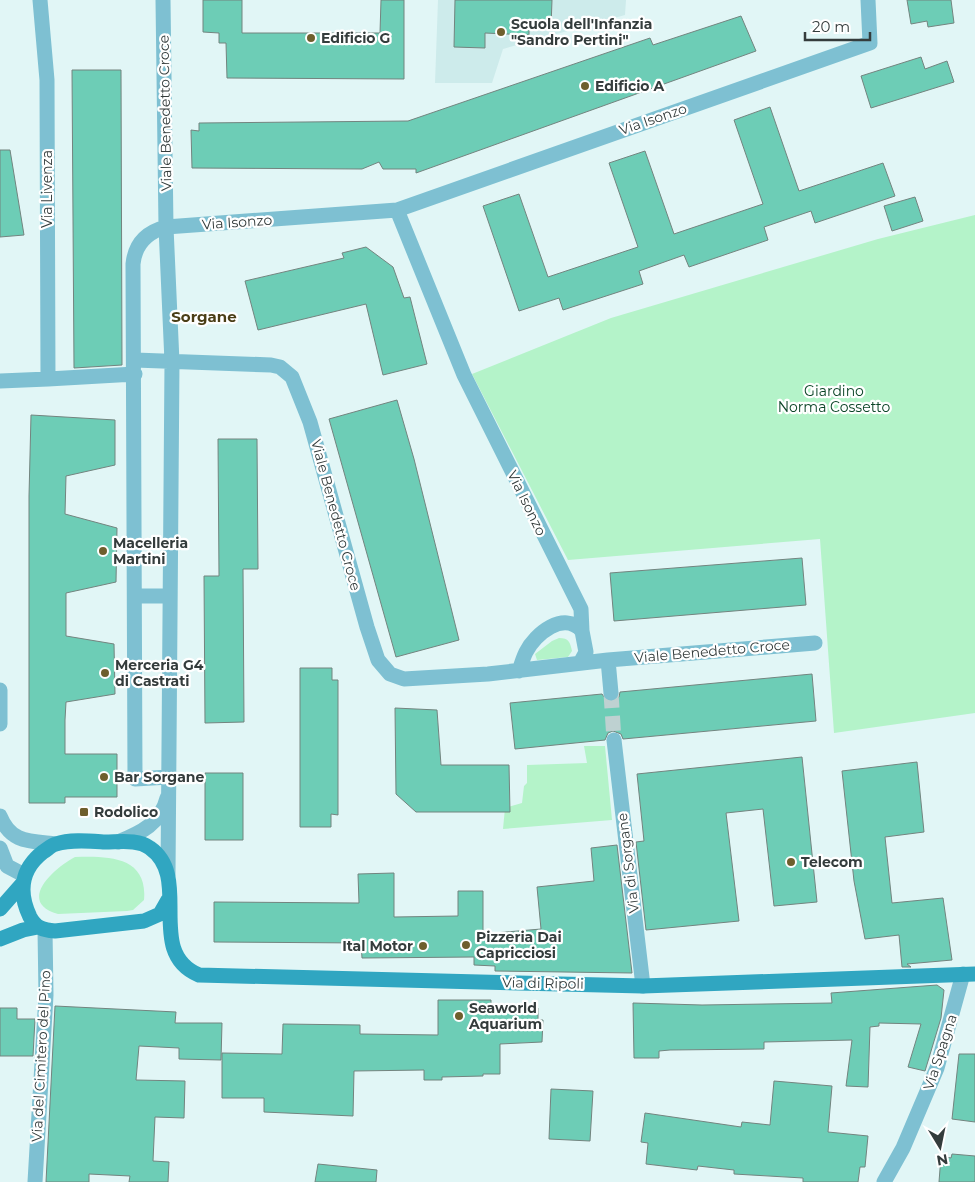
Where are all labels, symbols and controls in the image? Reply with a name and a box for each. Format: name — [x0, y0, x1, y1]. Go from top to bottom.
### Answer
scale bar — [805, 10, 870, 42]
place label: Scuola dell'Infanzia "Sandro Pertini" — [511, 15, 652, 49]
text: 20 m — [812, 17, 850, 36]
marker: Scuola dell'Infanzia "Sandro Pertini" — [495, 26, 507, 38]
place label: Edificio G — [321, 29, 390, 47]
marker: Edificio G — [305, 32, 317, 44]
street label: Viale Benedetto Croce — [155, 35, 175, 191]
place label: Edificio A — [595, 77, 664, 95]
marker: Edificio A — [579, 80, 591, 92]
street label: Via Isonzo — [617, 99, 689, 139]
street label: Via Livenza — [38, 150, 56, 228]
street label: Via Isonzo — [201, 211, 273, 233]
district label: Sorgane — [171, 307, 237, 326]
park label: Giardino Norma Cossetto — [778, 382, 891, 416]
street label: Viale Benedetto Croce — [307, 437, 365, 593]
street label: Via Isonzo — [503, 467, 551, 539]
place label: Macelleria Martini — [113, 534, 188, 568]
marker: Macelleria Martini — [97, 545, 109, 557]
street label: Viale Benedetto Croce — [633, 635, 791, 667]
place label: Merceria G4 di Castrati — [115, 656, 204, 690]
marker: Merceria G4 di Castrati — [99, 667, 111, 679]
place label: Bar Sorgane — [114, 768, 205, 786]
marker: Bar Sorgane — [98, 771, 110, 783]
place label: Rodolico — [94, 803, 158, 821]
marker: Rodolico — [78, 806, 90, 818]
street label: Via di Sorgane — [613, 812, 643, 914]
place label: Telecom — [801, 853, 863, 871]
marker: Telecom — [785, 856, 797, 868]
place label: Pizzeria Dai Capricciosi — [476, 928, 562, 962]
place label: Ital Motor — [342, 937, 413, 955]
marker: Pizzeria Dai Capricciosi — [460, 939, 472, 951]
marker: Ital Motor — [417, 940, 429, 952]
street label: Via del Cimitero del Pino — [28, 969, 54, 1142]
street label: Via di Ripoli — [502, 973, 584, 993]
place label: Seaworld Aquarium — [468, 999, 542, 1033]
marker: Seaworld Aquarium — [453, 1010, 465, 1022]
street label: Via Spagna — [919, 1012, 961, 1092]
north arrow — [915, 1122, 965, 1172]
text: N — [935, 1150, 949, 1170]

